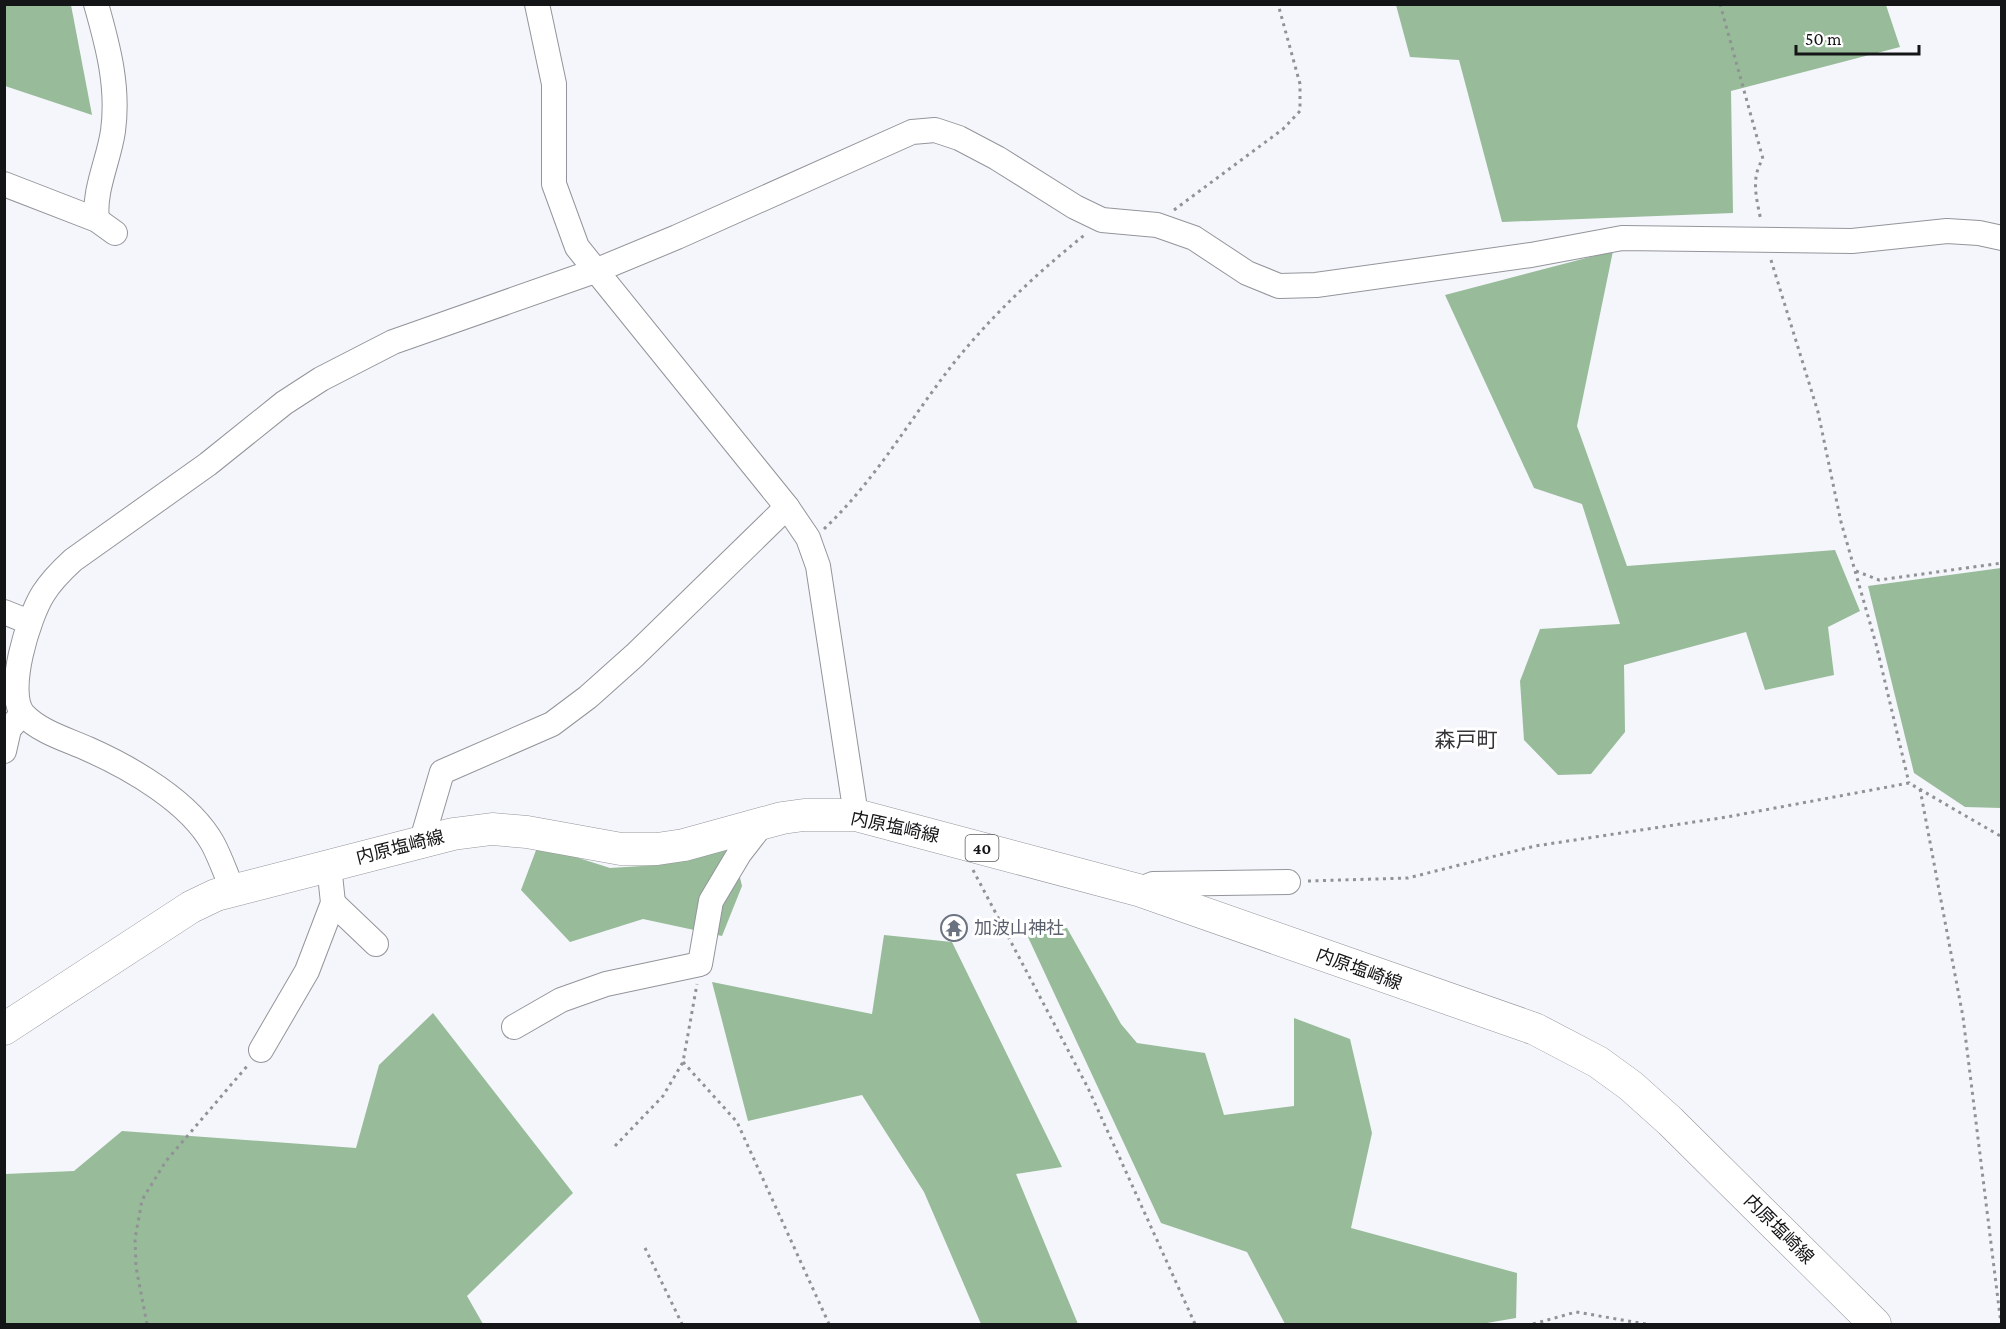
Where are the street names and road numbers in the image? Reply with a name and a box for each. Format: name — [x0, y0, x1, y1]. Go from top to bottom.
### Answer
street label: 内原塩崎線 — [849, 808, 941, 846]
street label: 内原塩崎線 — [354, 826, 446, 868]
road number: 40 — [966, 835, 998, 861]
street label: 内原塩崎線 — [1313, 944, 1405, 994]
street label: 内原塩崎線 — [1740, 1190, 1818, 1268]

